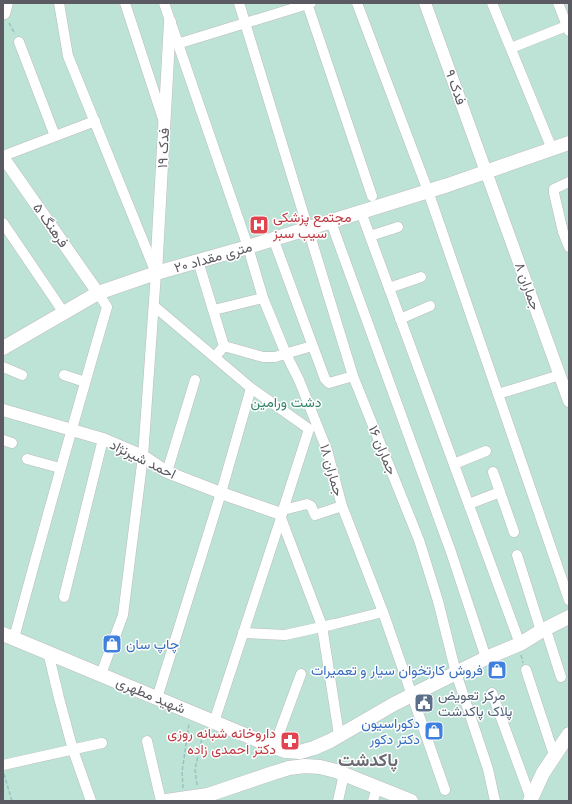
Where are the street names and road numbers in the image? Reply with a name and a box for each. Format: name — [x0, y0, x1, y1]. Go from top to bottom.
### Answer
street label: فدک ۹ — [441, 67, 471, 107]
street label: فدک ۱۹ — [153, 127, 173, 169]
street label: فرهنگ ۵ — [29, 199, 73, 251]
street label: ۲۰ متری مقداد — [172, 237, 254, 277]
street label: جماران ۸ — [511, 260, 545, 312]
street label: جماران ۱۶ — [365, 422, 401, 478]
street label: احمد شیرنژاد — [107, 435, 179, 483]
street label: جماران ۱۸ — [316, 442, 348, 498]
street label: شهید مطهری — [114, 672, 188, 718]

